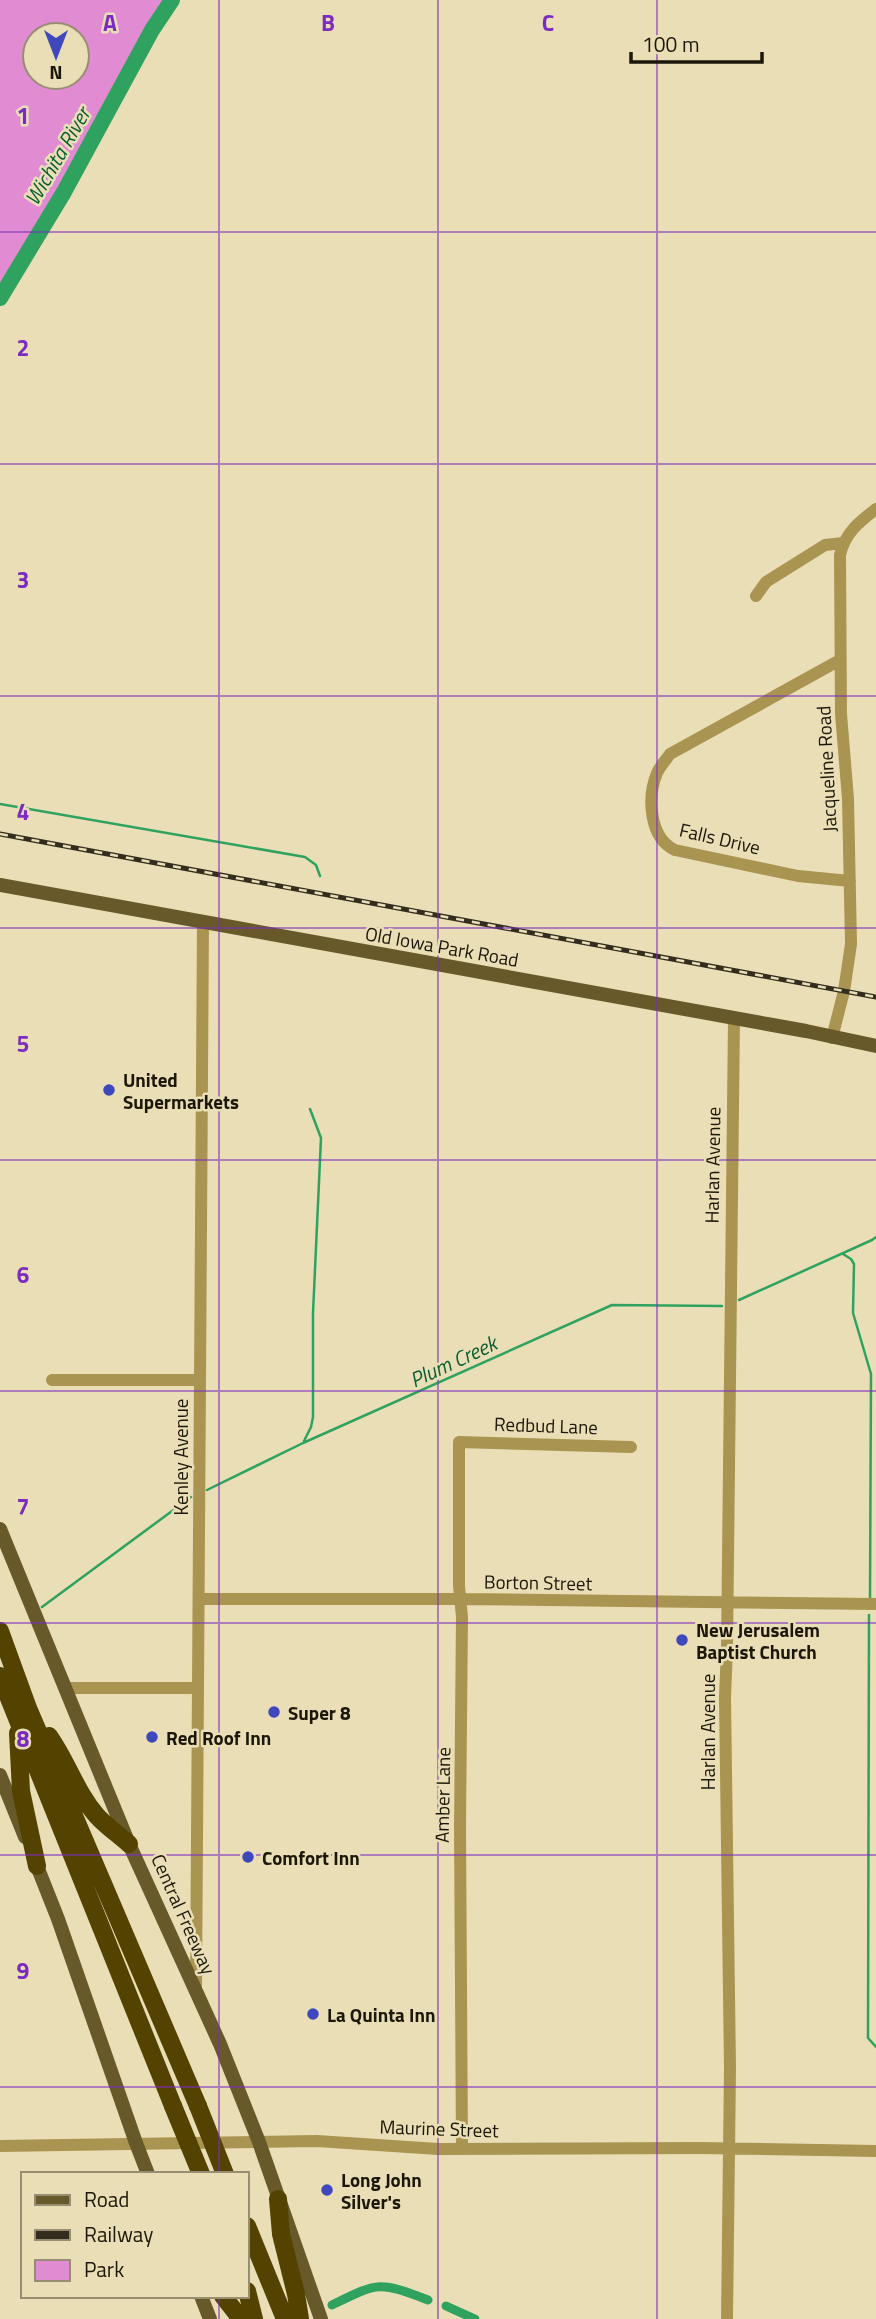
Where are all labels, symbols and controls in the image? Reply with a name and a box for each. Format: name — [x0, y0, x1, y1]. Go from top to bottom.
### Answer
text: A — [103, 5, 117, 40]
text: B — [321, 5, 335, 40]
text: C — [542, 5, 554, 40]
north arrow — [21, 21, 91, 91]
scale bar — [631, 21, 762, 65]
text: 100 m — [642, 28, 699, 60]
text: N — [49, 59, 63, 88]
text: 1 — [17, 98, 29, 133]
water label: Wichita River — [16, 99, 99, 211]
text: 2 — [17, 330, 29, 365]
text: 3 — [17, 562, 29, 597]
street label: Jacqueline Road — [808, 705, 844, 833]
text: 4 — [17, 794, 29, 829]
street label: Falls Drive — [677, 815, 763, 861]
street label: Old Iowa Park Road — [363, 918, 521, 974]
text: 5 — [17, 1026, 29, 1061]
place label: United Supermarkets — [123, 1065, 239, 1116]
marker: United Supermarkets — [101, 1082, 117, 1098]
street label: Harlan Avenue — [696, 1106, 728, 1224]
text: 6 — [17, 1257, 30, 1292]
water label: Plum Creek — [404, 1326, 504, 1395]
street label: Kenley Avenue — [166, 1399, 195, 1515]
street label: Redbud Lane — [494, 1409, 598, 1441]
text: 7 — [17, 1489, 29, 1524]
street label: Borton Street — [484, 1567, 593, 1597]
place label: New Jerusalem Baptist Church — [696, 1615, 820, 1666]
marker: New Jerusalem Baptist Church — [674, 1632, 690, 1648]
street label: Harlan Avenue — [693, 1674, 722, 1790]
place label: Super 8 — [288, 1698, 351, 1727]
marker: Super 8 — [266, 1704, 282, 1720]
text: 8 — [17, 1721, 30, 1756]
place label: Red Roof Inn — [166, 1723, 271, 1752]
marker: Red Roof Inn — [144, 1729, 160, 1745]
street label: Amber Lane — [427, 1747, 457, 1843]
place label: Comfort Inn — [262, 1843, 360, 1872]
street label: Central Freeway — [144, 1849, 224, 1979]
marker: Comfort Inn — [240, 1849, 256, 1865]
text: 9 — [17, 1953, 30, 1988]
place label: La Quinta Inn — [327, 2000, 435, 2029]
marker: La Quinta Inn — [305, 2006, 321, 2022]
street label: Maurine Street — [379, 2111, 499, 2145]
place label: Long John Silver's — [341, 2165, 422, 2216]
legend — [21, 2172, 248, 2298]
marker: Long John Silver's — [319, 2182, 335, 2198]
text: Road — [84, 2183, 129, 2215]
text: Railway — [84, 2218, 153, 2250]
text: Park — [84, 2253, 124, 2285]

